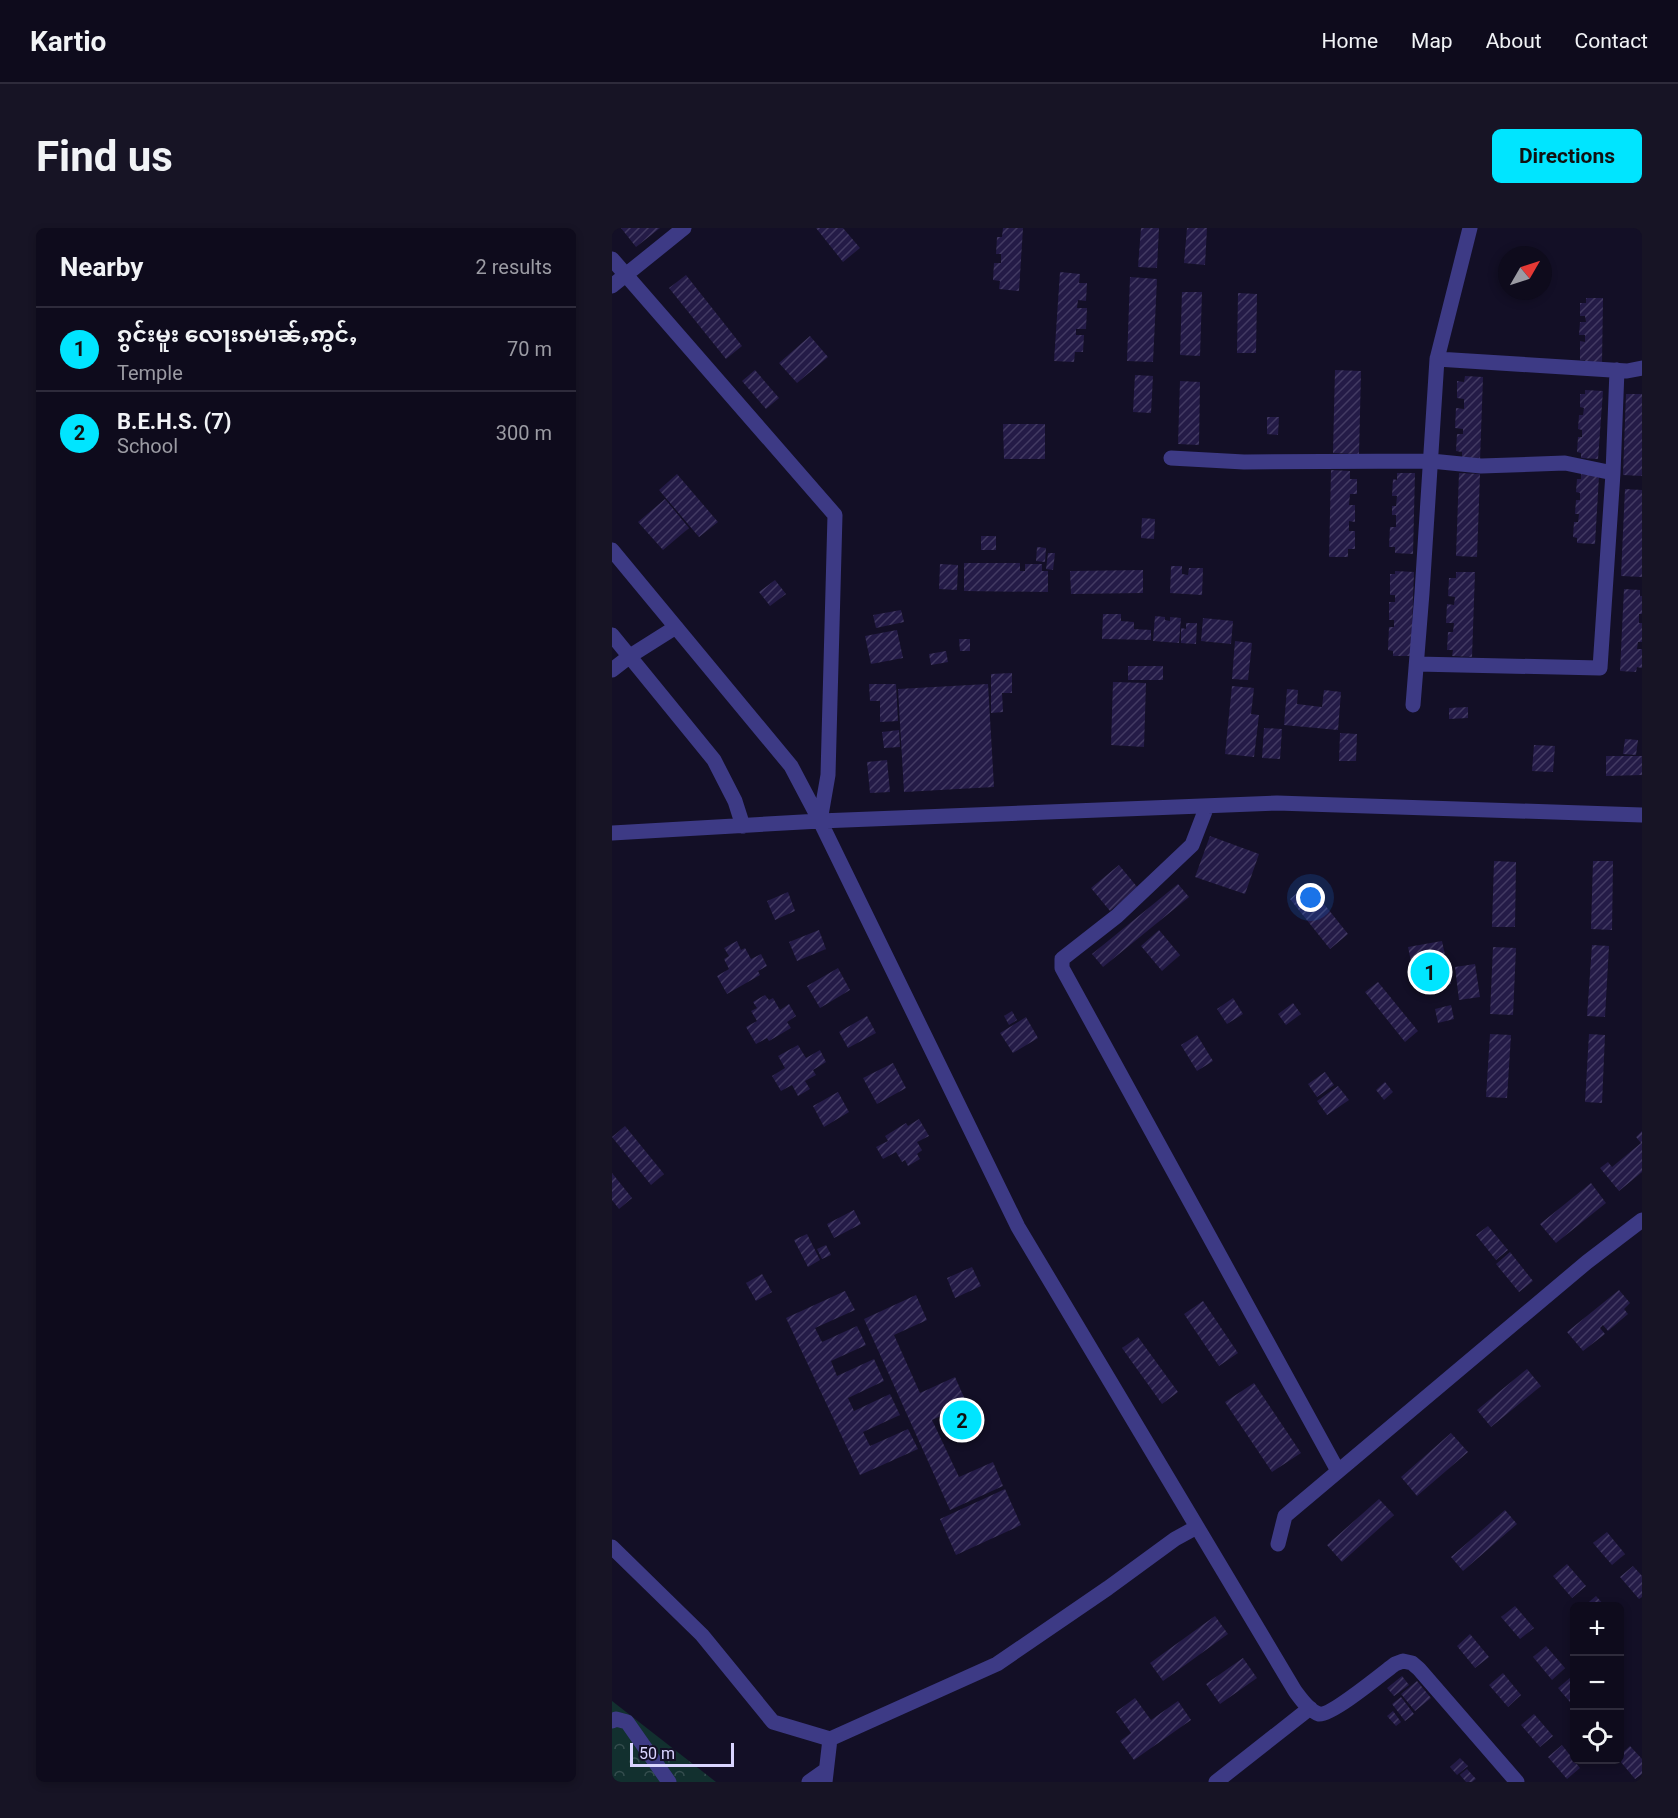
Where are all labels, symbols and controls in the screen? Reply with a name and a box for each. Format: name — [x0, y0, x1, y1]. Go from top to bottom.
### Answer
text: Kartio — [30, 25, 106, 58]
text: Home — [1322, 29, 1378, 53]
text: Map — [1411, 29, 1453, 53]
text: About — [1486, 29, 1542, 53]
text: Contact — [1575, 29, 1648, 53]
button: Directions — [1492, 129, 1642, 183]
text: Find us — [36, 132, 173, 181]
north arrow — [1498, 246, 1552, 300]
text: Nearby — [60, 252, 143, 282]
text: 2 results — [476, 255, 552, 279]
text: ၵွင်းမူး လေႃးၵမၢၼ်ႇဢွင်ႇ — [117, 322, 358, 347]
text: 1 — [74, 337, 85, 361]
text: 70 m — [507, 337, 552, 361]
text: Temple — [117, 361, 183, 385]
text: B.E.H.S. (7) — [117, 409, 232, 434]
text: 2 — [74, 421, 85, 445]
text: 300 m — [496, 421, 552, 445]
text: School — [117, 434, 178, 458]
your location — [1296, 883, 1325, 912]
pin: 1 — [1410, 950, 1450, 994]
pin: 2 — [942, 1398, 982, 1442]
map controls — [1570, 1602, 1624, 1764]
button: + — [1570, 1602, 1624, 1656]
button: − — [1570, 1656, 1624, 1710]
button: locate — [1570, 1710, 1624, 1764]
scale bar — [630, 1740, 734, 1768]
text: 50 m — [639, 1744, 675, 1763]

